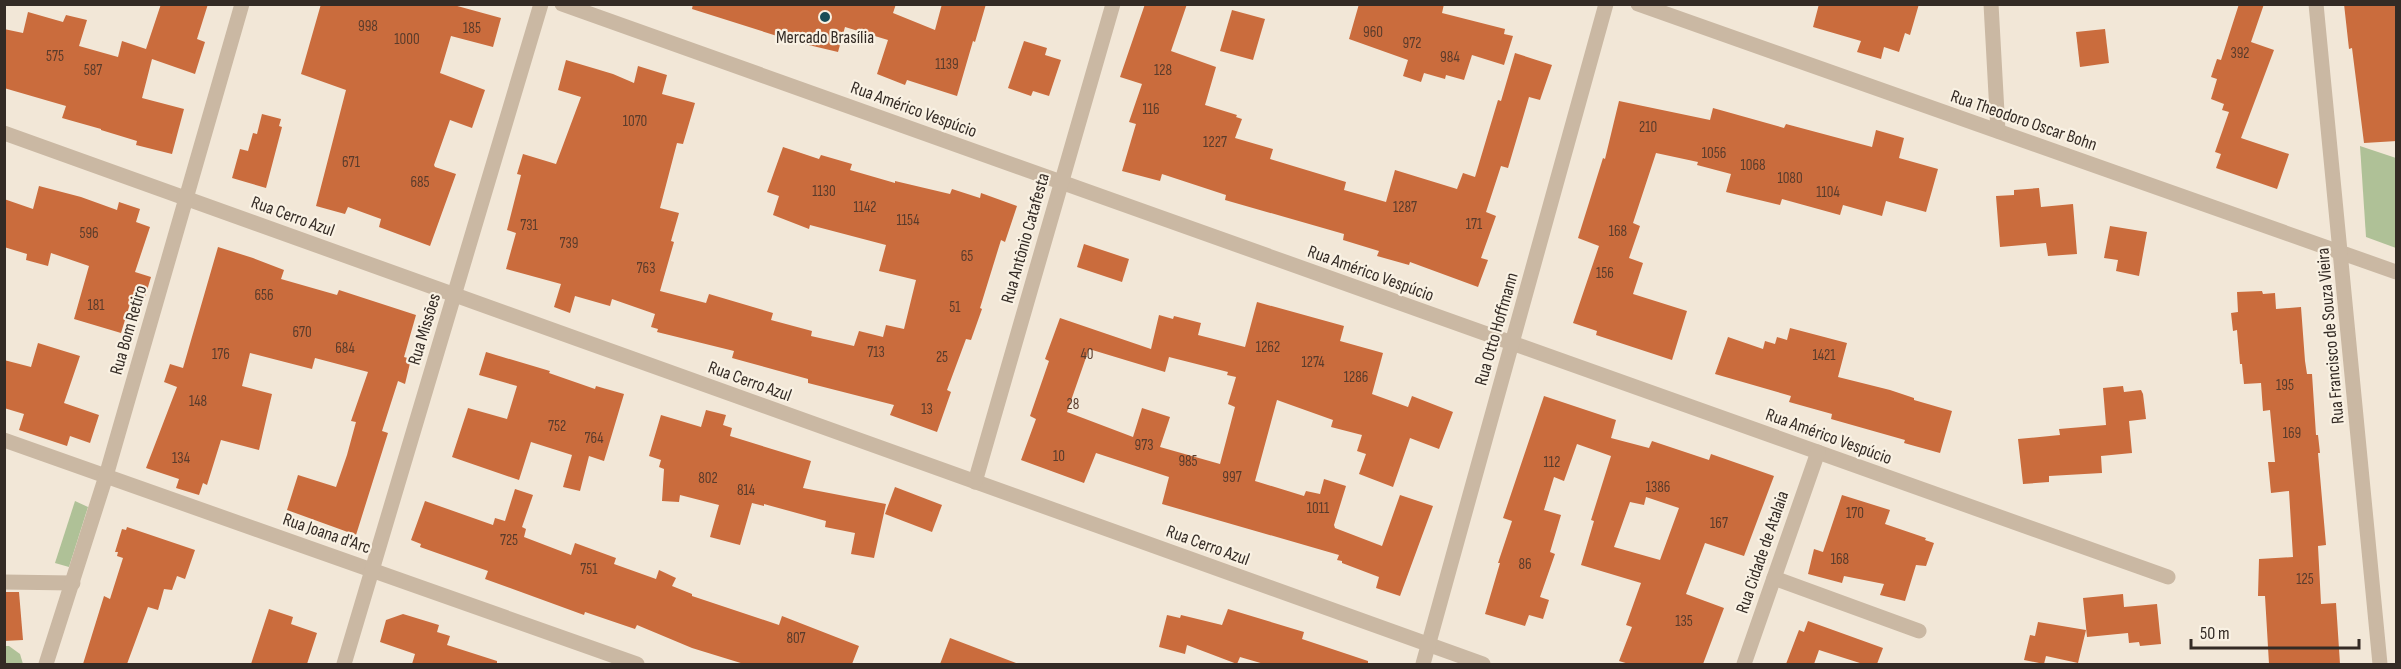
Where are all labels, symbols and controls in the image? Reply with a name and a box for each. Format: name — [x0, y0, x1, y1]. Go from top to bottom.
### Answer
marker: Mercado Brasília — [818, 10, 832, 24]
house number: 998 — [358, 17, 378, 36]
house number: 185 — [463, 19, 481, 38]
house number: 960 — [1363, 23, 1383, 42]
place label: Mercado Brasília — [776, 27, 874, 48]
house number: 1000 — [394, 30, 420, 49]
house number: 972 — [1403, 34, 1421, 53]
house number: 392 — [2230, 44, 2250, 63]
house number: 575 — [46, 47, 64, 66]
house number: 984 — [1440, 48, 1460, 67]
house number: 1139 — [935, 55, 959, 74]
house number: 587 — [84, 61, 102, 80]
house number: 128 — [1154, 61, 1172, 80]
street label: Rua Américo Vespúcio — [848, 77, 980, 142]
street label: Rua Theodoro Oscar Bohn — [1948, 86, 2100, 155]
house number: 116 — [1142, 100, 1160, 119]
house number: 1070 — [623, 112, 647, 131]
house number: 210 — [1639, 118, 1657, 137]
house number: 1227 — [1203, 133, 1227, 152]
house number: 1056 — [1702, 144, 1726, 163]
house number: 671 — [342, 153, 361, 172]
house number: 1068 — [1740, 156, 1766, 175]
house number: 1080 — [1777, 169, 1803, 188]
street label: Rua Antônio Catafesta — [997, 171, 1054, 306]
house number: 685 — [410, 173, 430, 192]
house number: 1130 — [812, 182, 836, 201]
house number: 1104 — [1816, 183, 1840, 202]
street label: Rua Cerro Azul — [248, 192, 337, 241]
house number: 1142 — [853, 198, 877, 217]
house number: 1287 — [1393, 198, 1417, 217]
house number: 1154 — [897, 211, 919, 230]
house number: 171 — [1466, 215, 1483, 234]
house number: 731 — [520, 216, 539, 235]
house number: 168 — [1609, 222, 1627, 241]
house number: 596 — [79, 224, 99, 243]
house number: 739 — [560, 234, 578, 253]
street label: Rua Américo Vespúcio — [1305, 241, 1437, 306]
house number: 65 — [961, 247, 973, 266]
street label: Rua Francisco de Souza Vieira — [2312, 247, 2349, 425]
house number: 763 — [637, 259, 655, 278]
house number: 156 — [1596, 264, 1614, 283]
street label: Rua Otto Hoffmann — [1470, 270, 1523, 388]
street label: Rua Bom Retiro — [106, 283, 151, 377]
house number: 656 — [254, 286, 274, 305]
street label: Rua Missões — [404, 291, 445, 367]
house number: 181 — [87, 296, 105, 315]
house number: 51 — [949, 298, 961, 317]
house number: 670 — [292, 323, 312, 342]
house number: 1262 — [1256, 338, 1280, 357]
house number: 684 — [335, 339, 355, 358]
house number: 713 — [867, 343, 885, 362]
house number: 176 — [212, 345, 230, 364]
house number: 40 — [1081, 345, 1093, 364]
house number: 1421 — [1812, 346, 1836, 365]
house number: 25 — [936, 348, 948, 367]
house number: 1274 — [1301, 353, 1325, 372]
street label: Rua Cerro Azul — [705, 357, 794, 406]
house number: 1286 — [1344, 368, 1368, 387]
house number: 195 — [2276, 376, 2294, 395]
house number: 148 — [189, 392, 207, 411]
house number: 28 — [1067, 395, 1079, 414]
house number: 13 — [921, 400, 933, 419]
street label: Rua Américo Vespúcio — [1763, 404, 1895, 469]
house number: 752 — [548, 417, 566, 436]
house number: 169 — [2283, 424, 2301, 443]
house number: 764 — [584, 429, 604, 448]
house number: 973 — [1135, 436, 1153, 455]
house number: 10 — [1053, 447, 1065, 466]
house number: 134 — [172, 449, 190, 468]
house number: 985 — [1178, 452, 1198, 471]
house number: 112 — [1544, 453, 1560, 472]
house number: 997 — [1222, 468, 1242, 487]
house number: 802 — [698, 469, 718, 488]
house number: 1386 — [1646, 478, 1670, 497]
house number: 814 — [737, 481, 755, 500]
street label: Rua Cidade de Atalaia — [1732, 488, 1793, 616]
house number: 1011 — [1307, 499, 1330, 518]
house number: 170 — [1846, 504, 1864, 523]
street label: Rua Joana d'Arc — [280, 509, 374, 558]
house number: 167 — [1710, 514, 1728, 533]
street label: Rua Cerro Azul — [1163, 521, 1252, 570]
house number: 725 — [500, 531, 518, 550]
house number: 168 — [1831, 550, 1849, 569]
house number: 86 — [1518, 555, 1532, 574]
house number: 751 — [580, 560, 598, 579]
house number: 125 — [2296, 570, 2314, 589]
house number: 135 — [1675, 612, 1693, 631]
scale bar — [2191, 612, 2359, 650]
text: 50 m — [2200, 623, 2230, 644]
house number: 807 — [786, 629, 806, 648]

